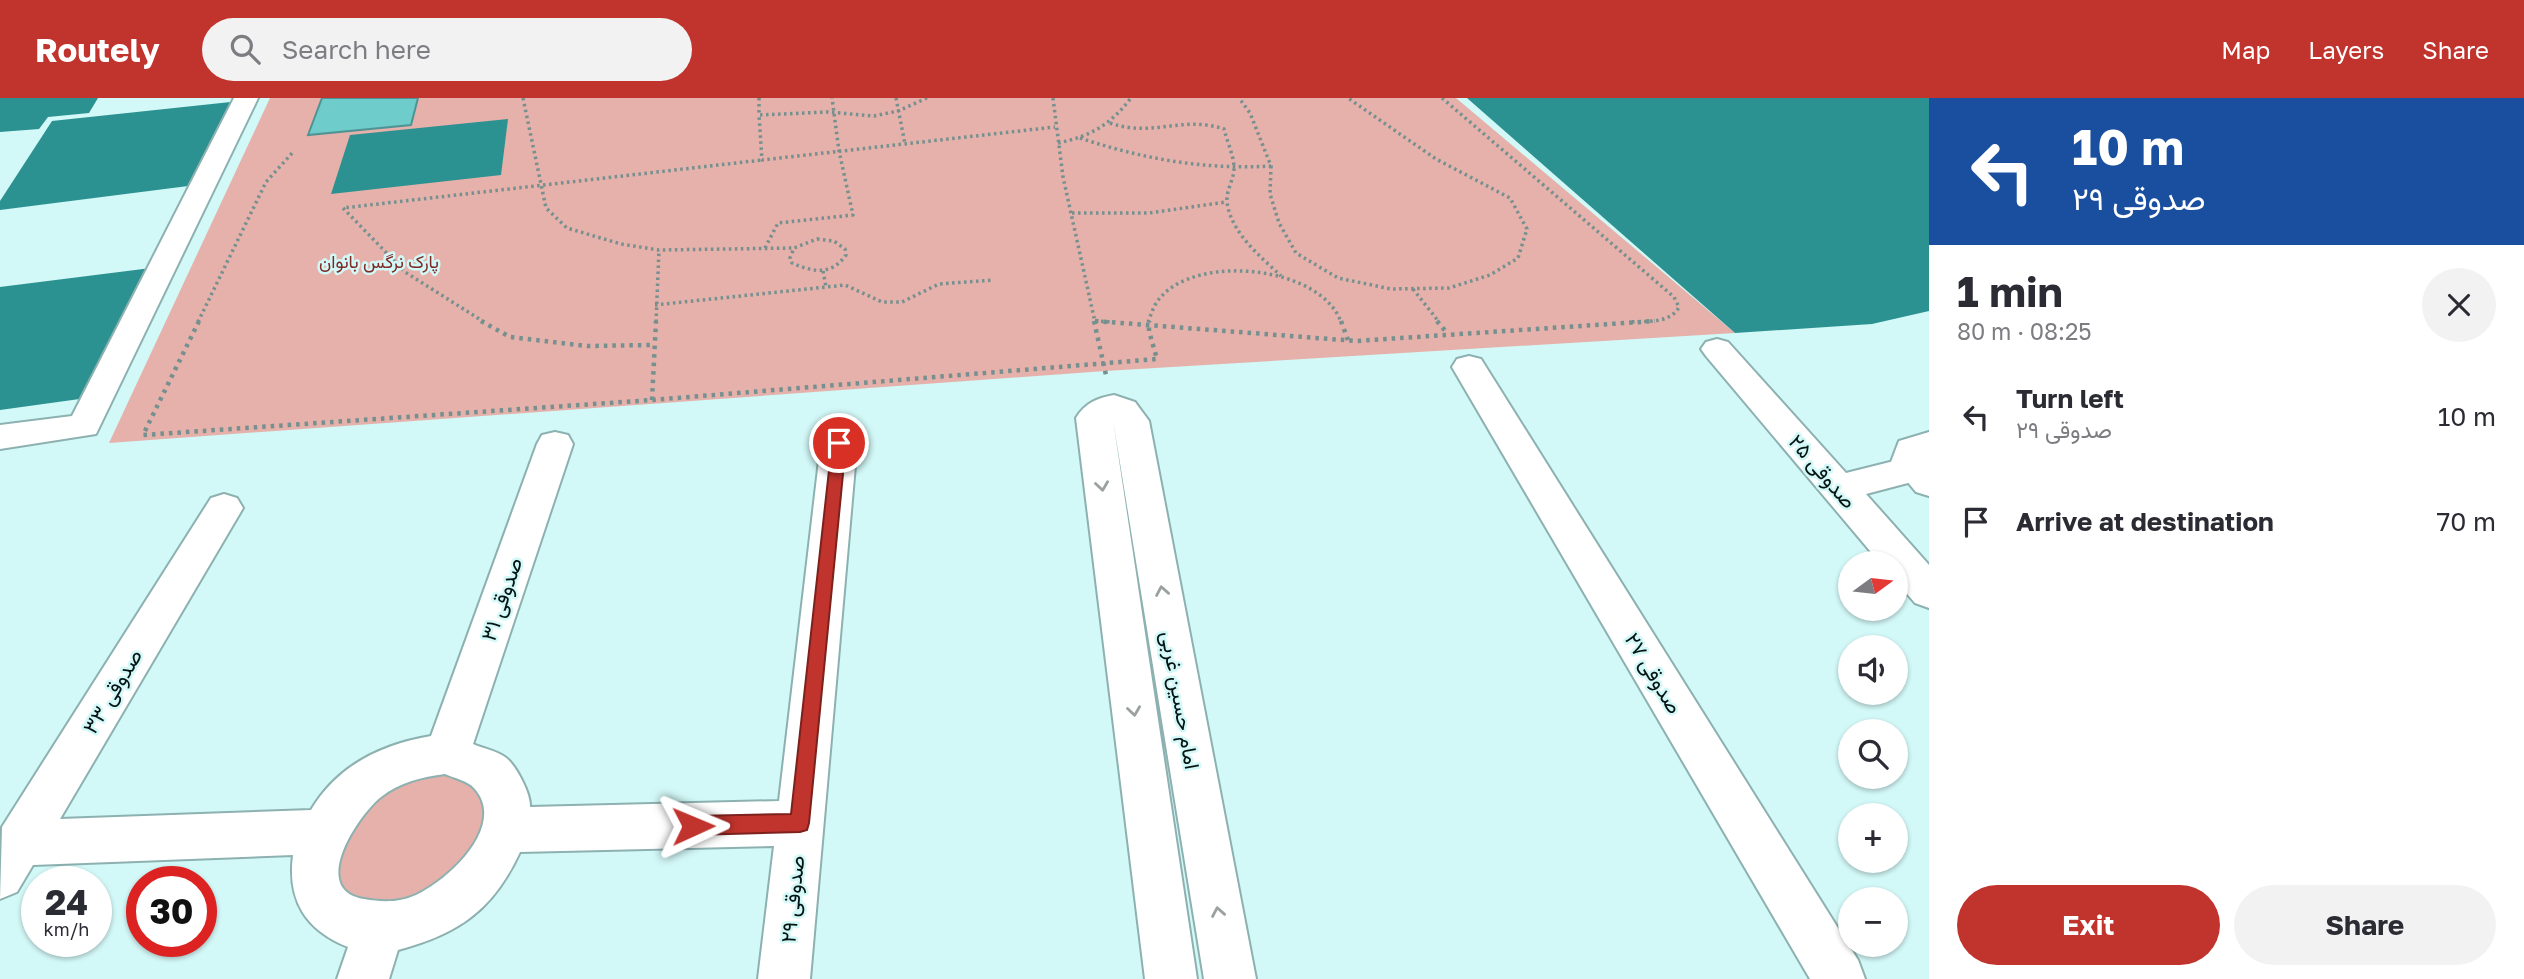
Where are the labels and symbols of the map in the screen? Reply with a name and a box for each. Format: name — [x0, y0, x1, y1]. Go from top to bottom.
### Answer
park label: پارک نرگس بانوان — [319, 250, 439, 274]
pin — [809, 413, 869, 473]
street label: صدوقی ۲۵ — [1783, 429, 1862, 514]
one-way arrow — [1094, 480, 1109, 492]
north arrow — [1838, 551, 1908, 621]
street label: صدوقی ۳۱ — [475, 554, 528, 644]
one-way arrow — [1155, 585, 1170, 597]
street label: صدوقی ۲۷ — [1619, 628, 1688, 719]
street label: امام حسین غربی — [1154, 629, 1206, 772]
street label: صدوقی ۳۳ — [77, 644, 148, 739]
one-way arrow — [1126, 705, 1141, 717]
position arrow — [656, 789, 730, 863]
street label: صدوقی ۲۹ — [774, 854, 811, 944]
speed limit sign: 30 — [126, 866, 217, 957]
one-way arrow — [1211, 906, 1226, 918]

